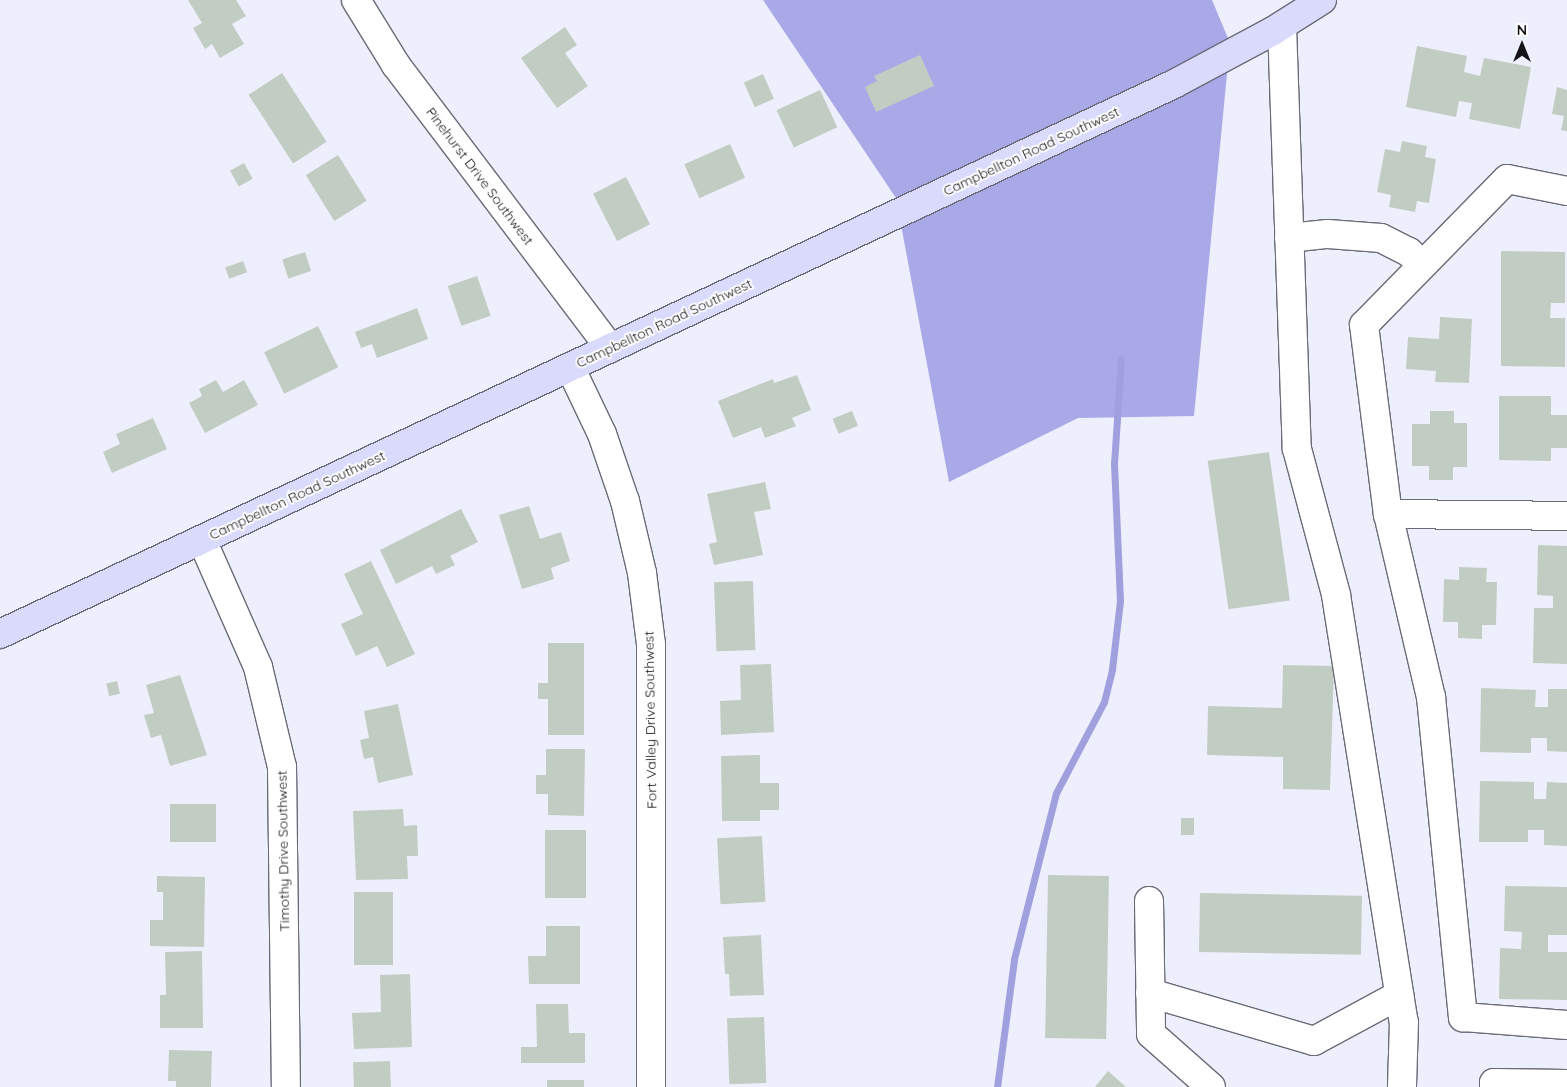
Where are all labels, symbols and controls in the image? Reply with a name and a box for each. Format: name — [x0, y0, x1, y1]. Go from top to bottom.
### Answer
north arrow — [1497, 20, 1547, 70]
text: N — [1517, 21, 1527, 39]
street label: Campbellton Road Southwest — [940, 103, 1122, 199]
street label: Pinehurst Drive Southwest — [423, 104, 537, 248]
street label: Campbellton Road Southwest — [573, 275, 755, 371]
street label: Campbellton Road Southwest — [206, 447, 388, 543]
street label: Fort Valley Drive Southwest — [640, 631, 660, 809]
street label: Timothy Drive Southwest — [273, 770, 293, 932]

